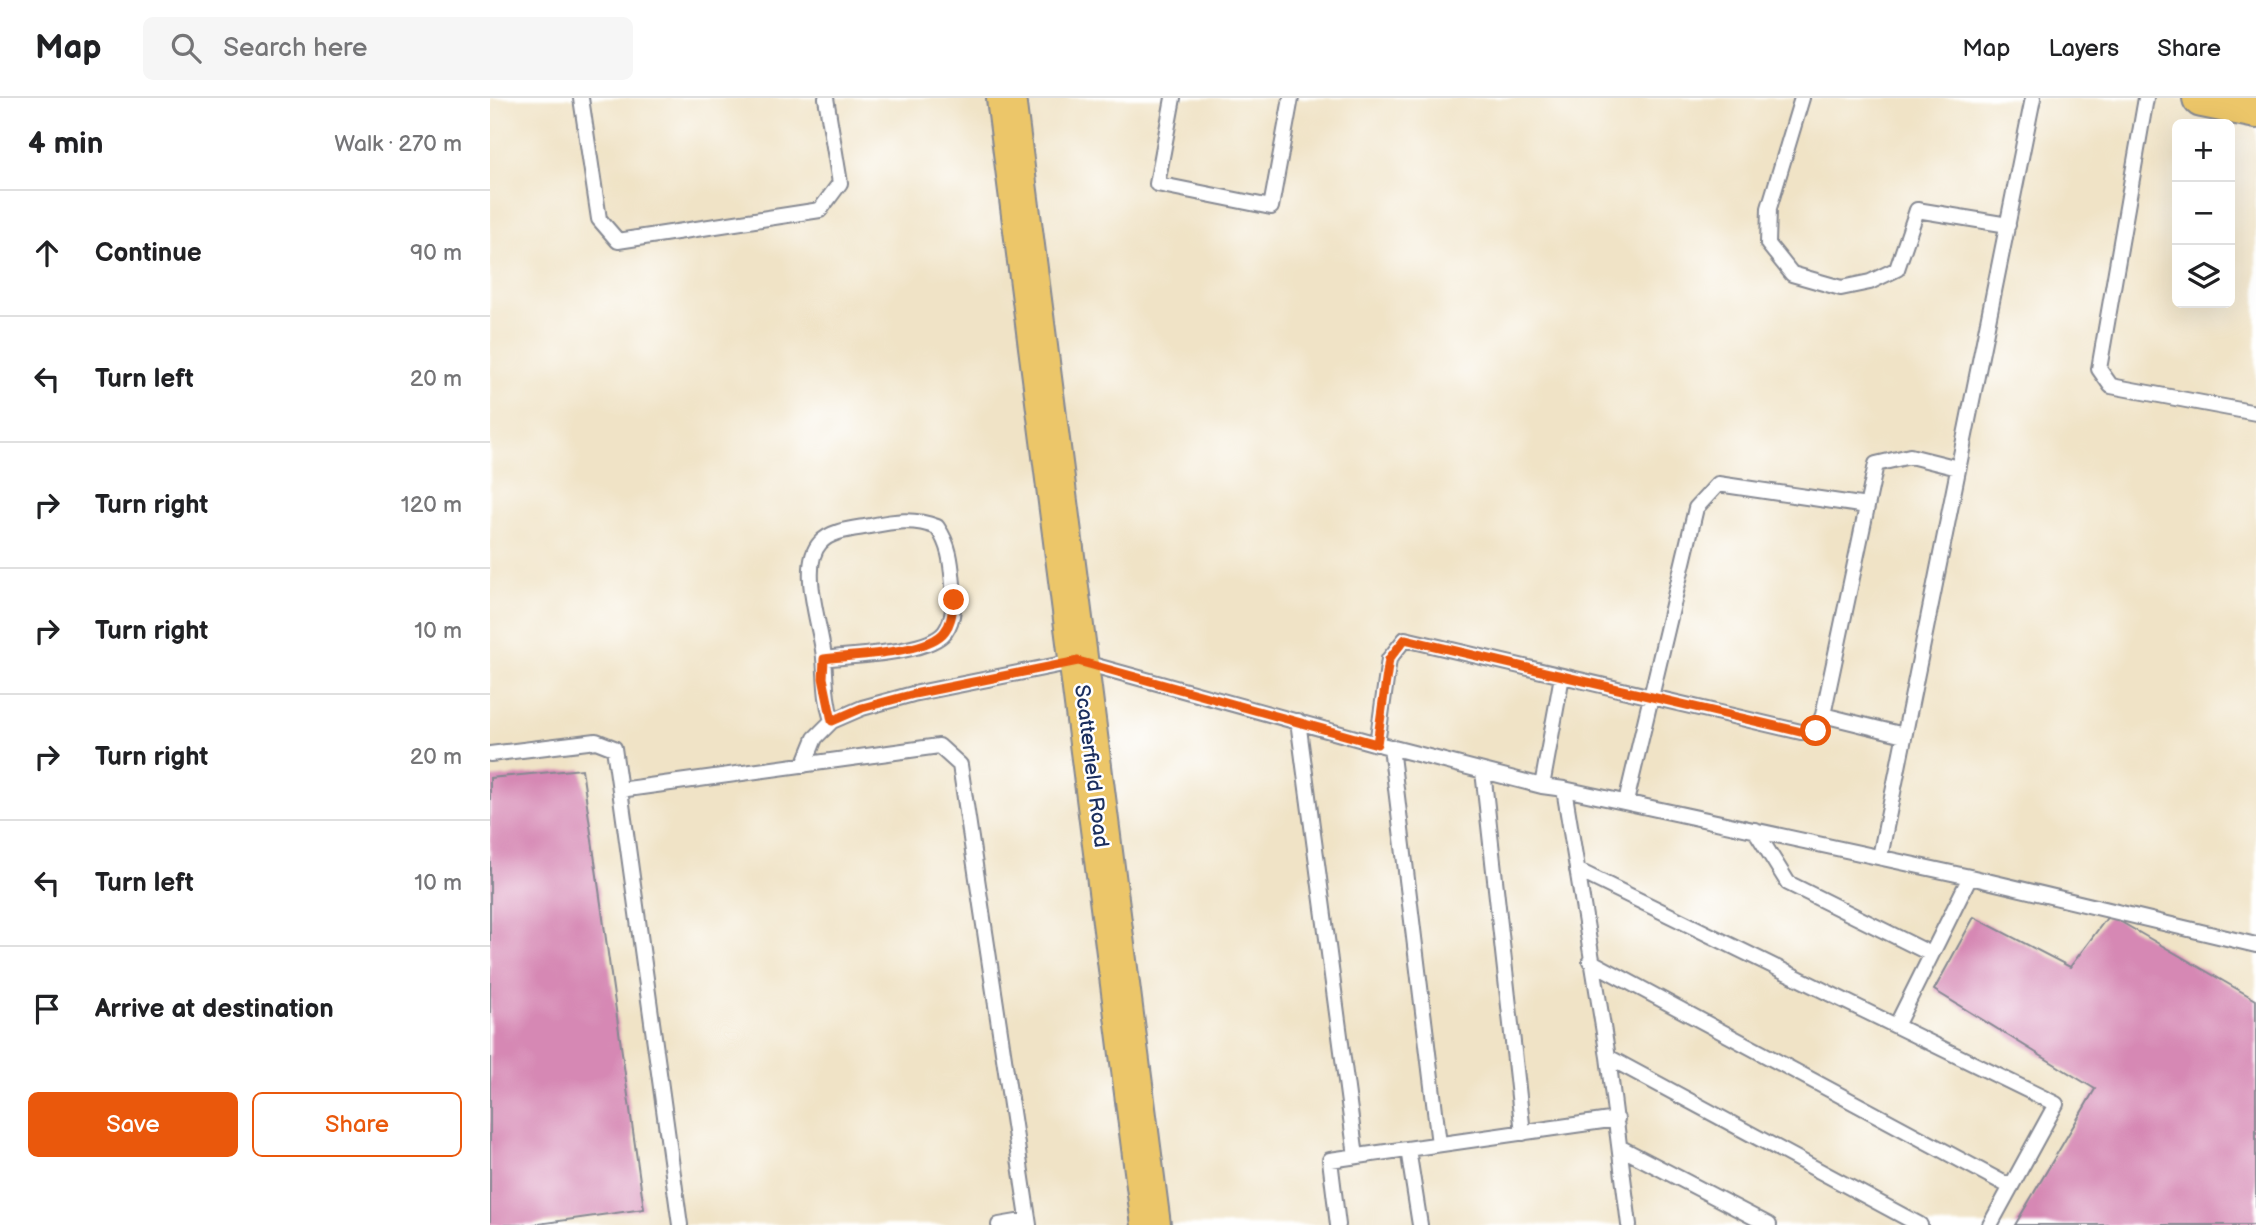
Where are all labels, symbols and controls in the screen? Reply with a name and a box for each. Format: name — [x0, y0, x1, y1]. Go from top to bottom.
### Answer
search box — [143, 17, 633, 80]
text: Map — [35, 28, 101, 68]
icon: search — [167, 29, 205, 67]
text: Search here — [223, 33, 367, 64]
text: Map — [1962, 34, 2010, 63]
text: Layers — [2048, 34, 2119, 63]
text: Share — [2157, 34, 2221, 63]
map controls — [2172, 119, 2235, 308]
button: + — [2172, 119, 2235, 182]
text: 4 min — [28, 126, 103, 162]
text: Walk · 270 m — [334, 130, 462, 158]
button: − — [2172, 182, 2235, 245]
icon: ahead — [28, 234, 66, 272]
text: Continue — [95, 238, 202, 269]
text: 90 m — [410, 239, 462, 267]
button: layers — [2172, 245, 2235, 308]
icon: left — [28, 360, 66, 398]
text: Turn left — [95, 364, 194, 395]
text: 20 m — [410, 365, 462, 393]
icon: right — [28, 486, 66, 524]
text: Turn right — [95, 490, 208, 521]
text: 120 m — [401, 491, 462, 519]
route end — [938, 584, 969, 615]
icon: right — [28, 612, 66, 650]
text: Turn right — [95, 616, 208, 647]
text: 10 m — [414, 617, 462, 645]
street label: Scatterfield Road — [1069, 683, 1114, 849]
route start — [1800, 715, 1831, 746]
icon: right — [28, 738, 66, 776]
text: Turn right — [95, 742, 208, 773]
text: 20 m — [410, 743, 462, 771]
icon: left — [28, 864, 66, 902]
text: Turn left — [95, 868, 194, 899]
text: 10 m — [414, 869, 462, 897]
icon: arrive — [28, 990, 66, 1028]
text: Arrive at destination — [95, 994, 334, 1025]
button: Save — [28, 1092, 238, 1157]
button: Share — [252, 1092, 462, 1157]

